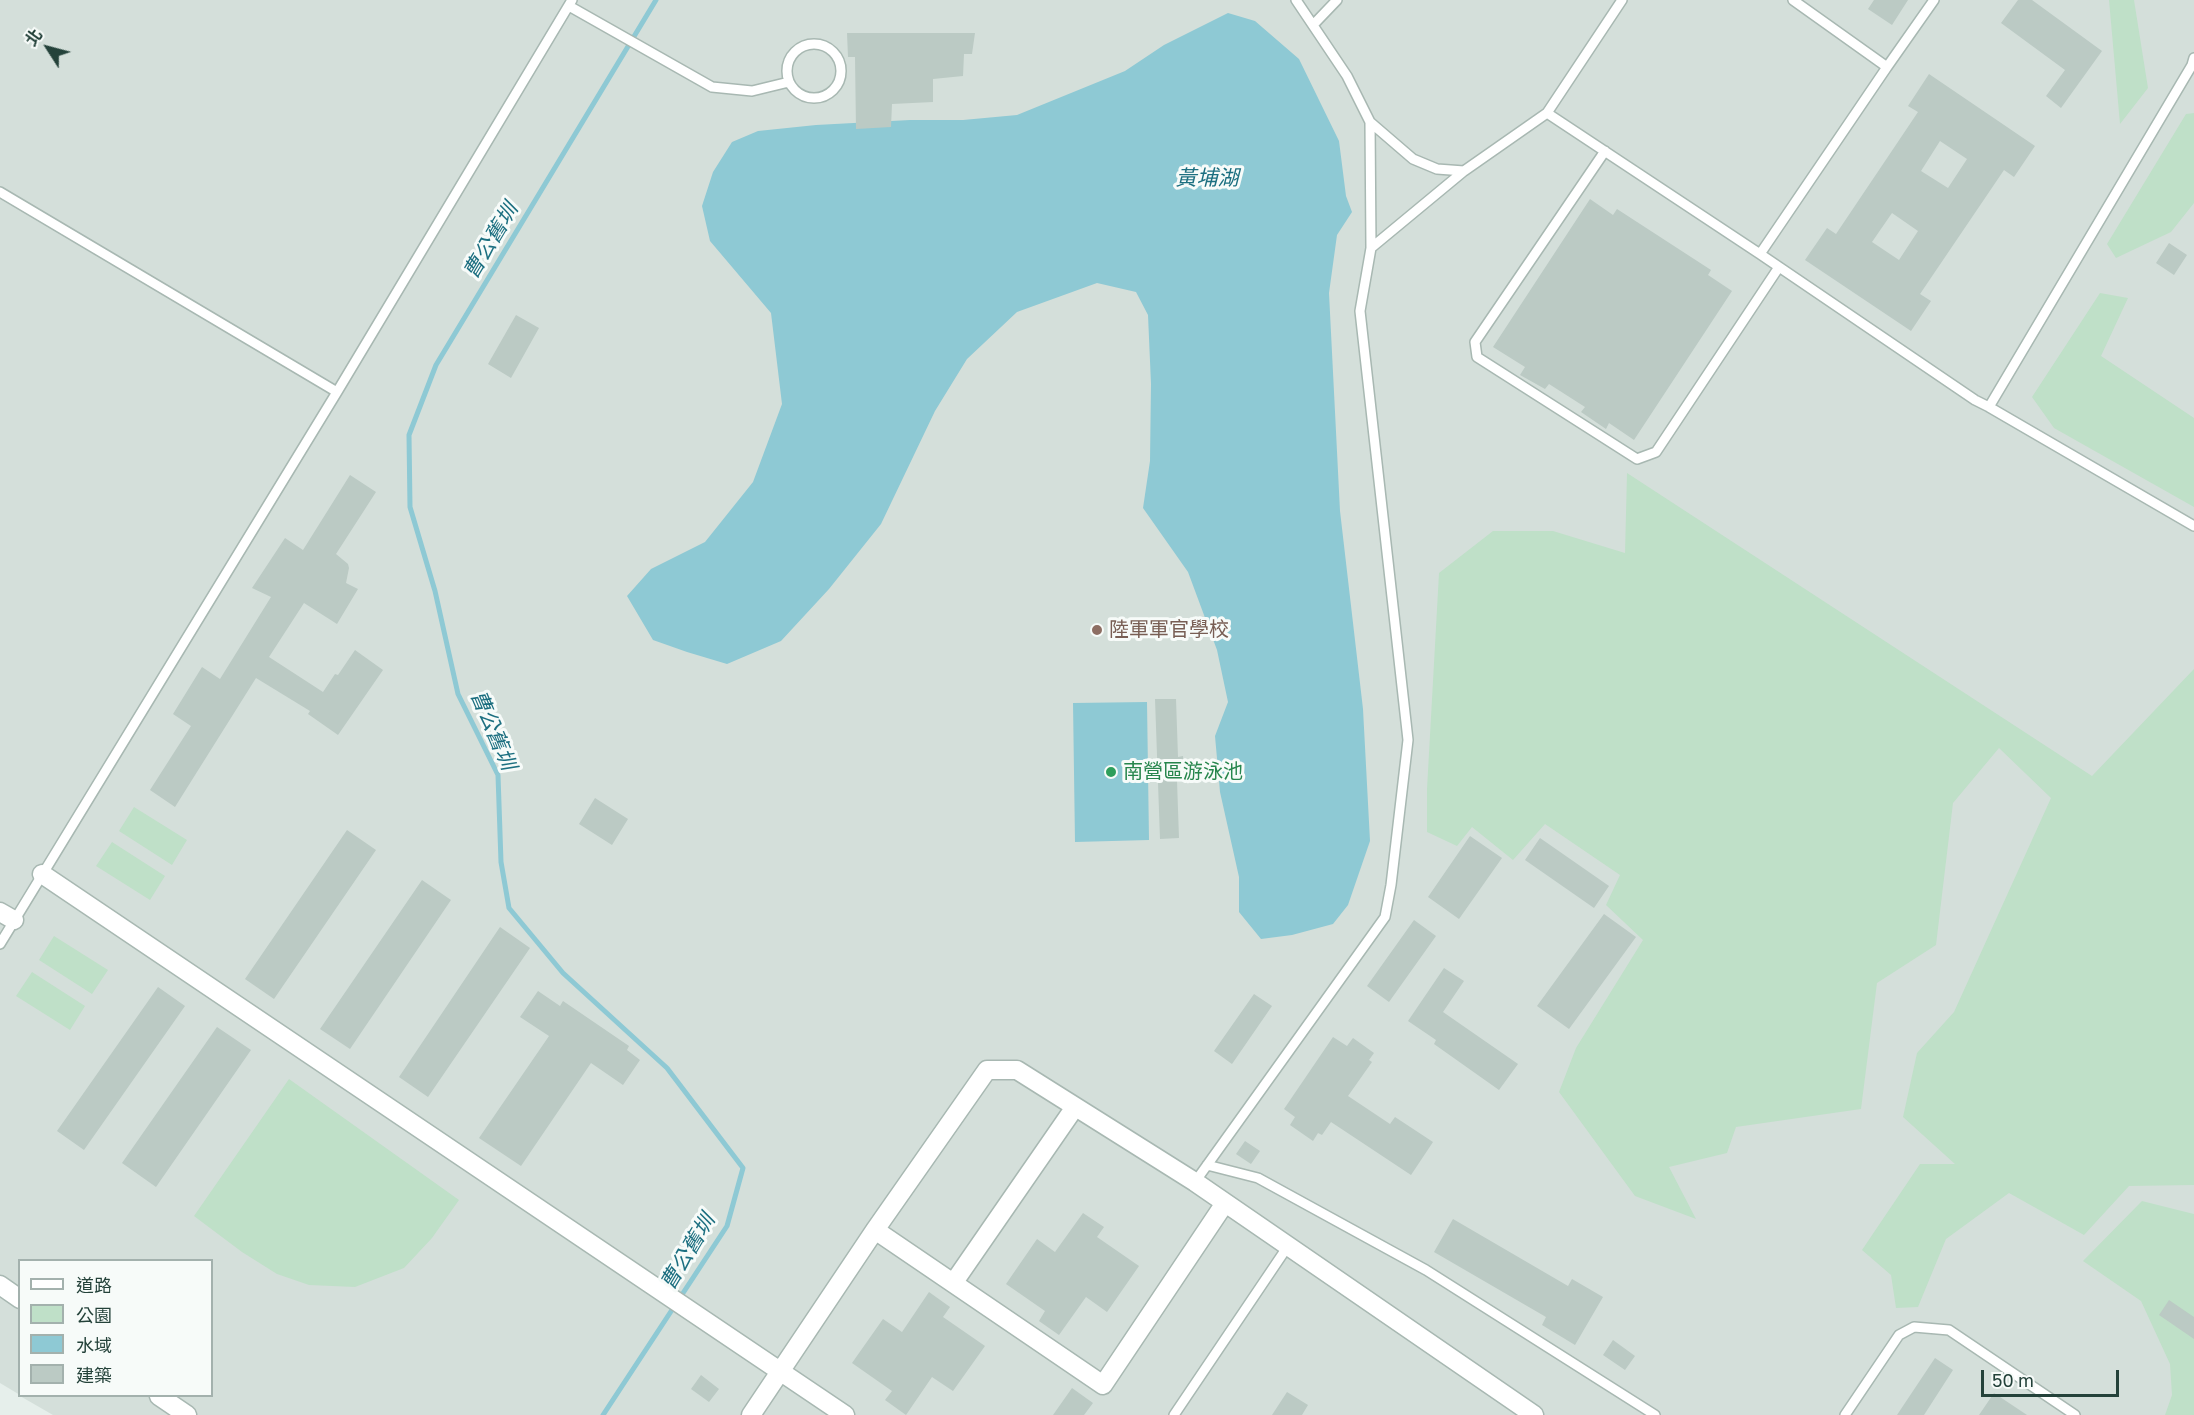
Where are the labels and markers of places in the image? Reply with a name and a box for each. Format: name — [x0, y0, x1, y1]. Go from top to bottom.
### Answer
place label: 陸軍軍官學校 — [1109, 618, 1229, 642]
marker: 陸軍軍官學校 — [1090, 623, 1104, 637]
place label: 南營區游泳池 — [1123, 760, 1243, 784]
marker: 南營區游泳池 — [1104, 765, 1118, 779]

